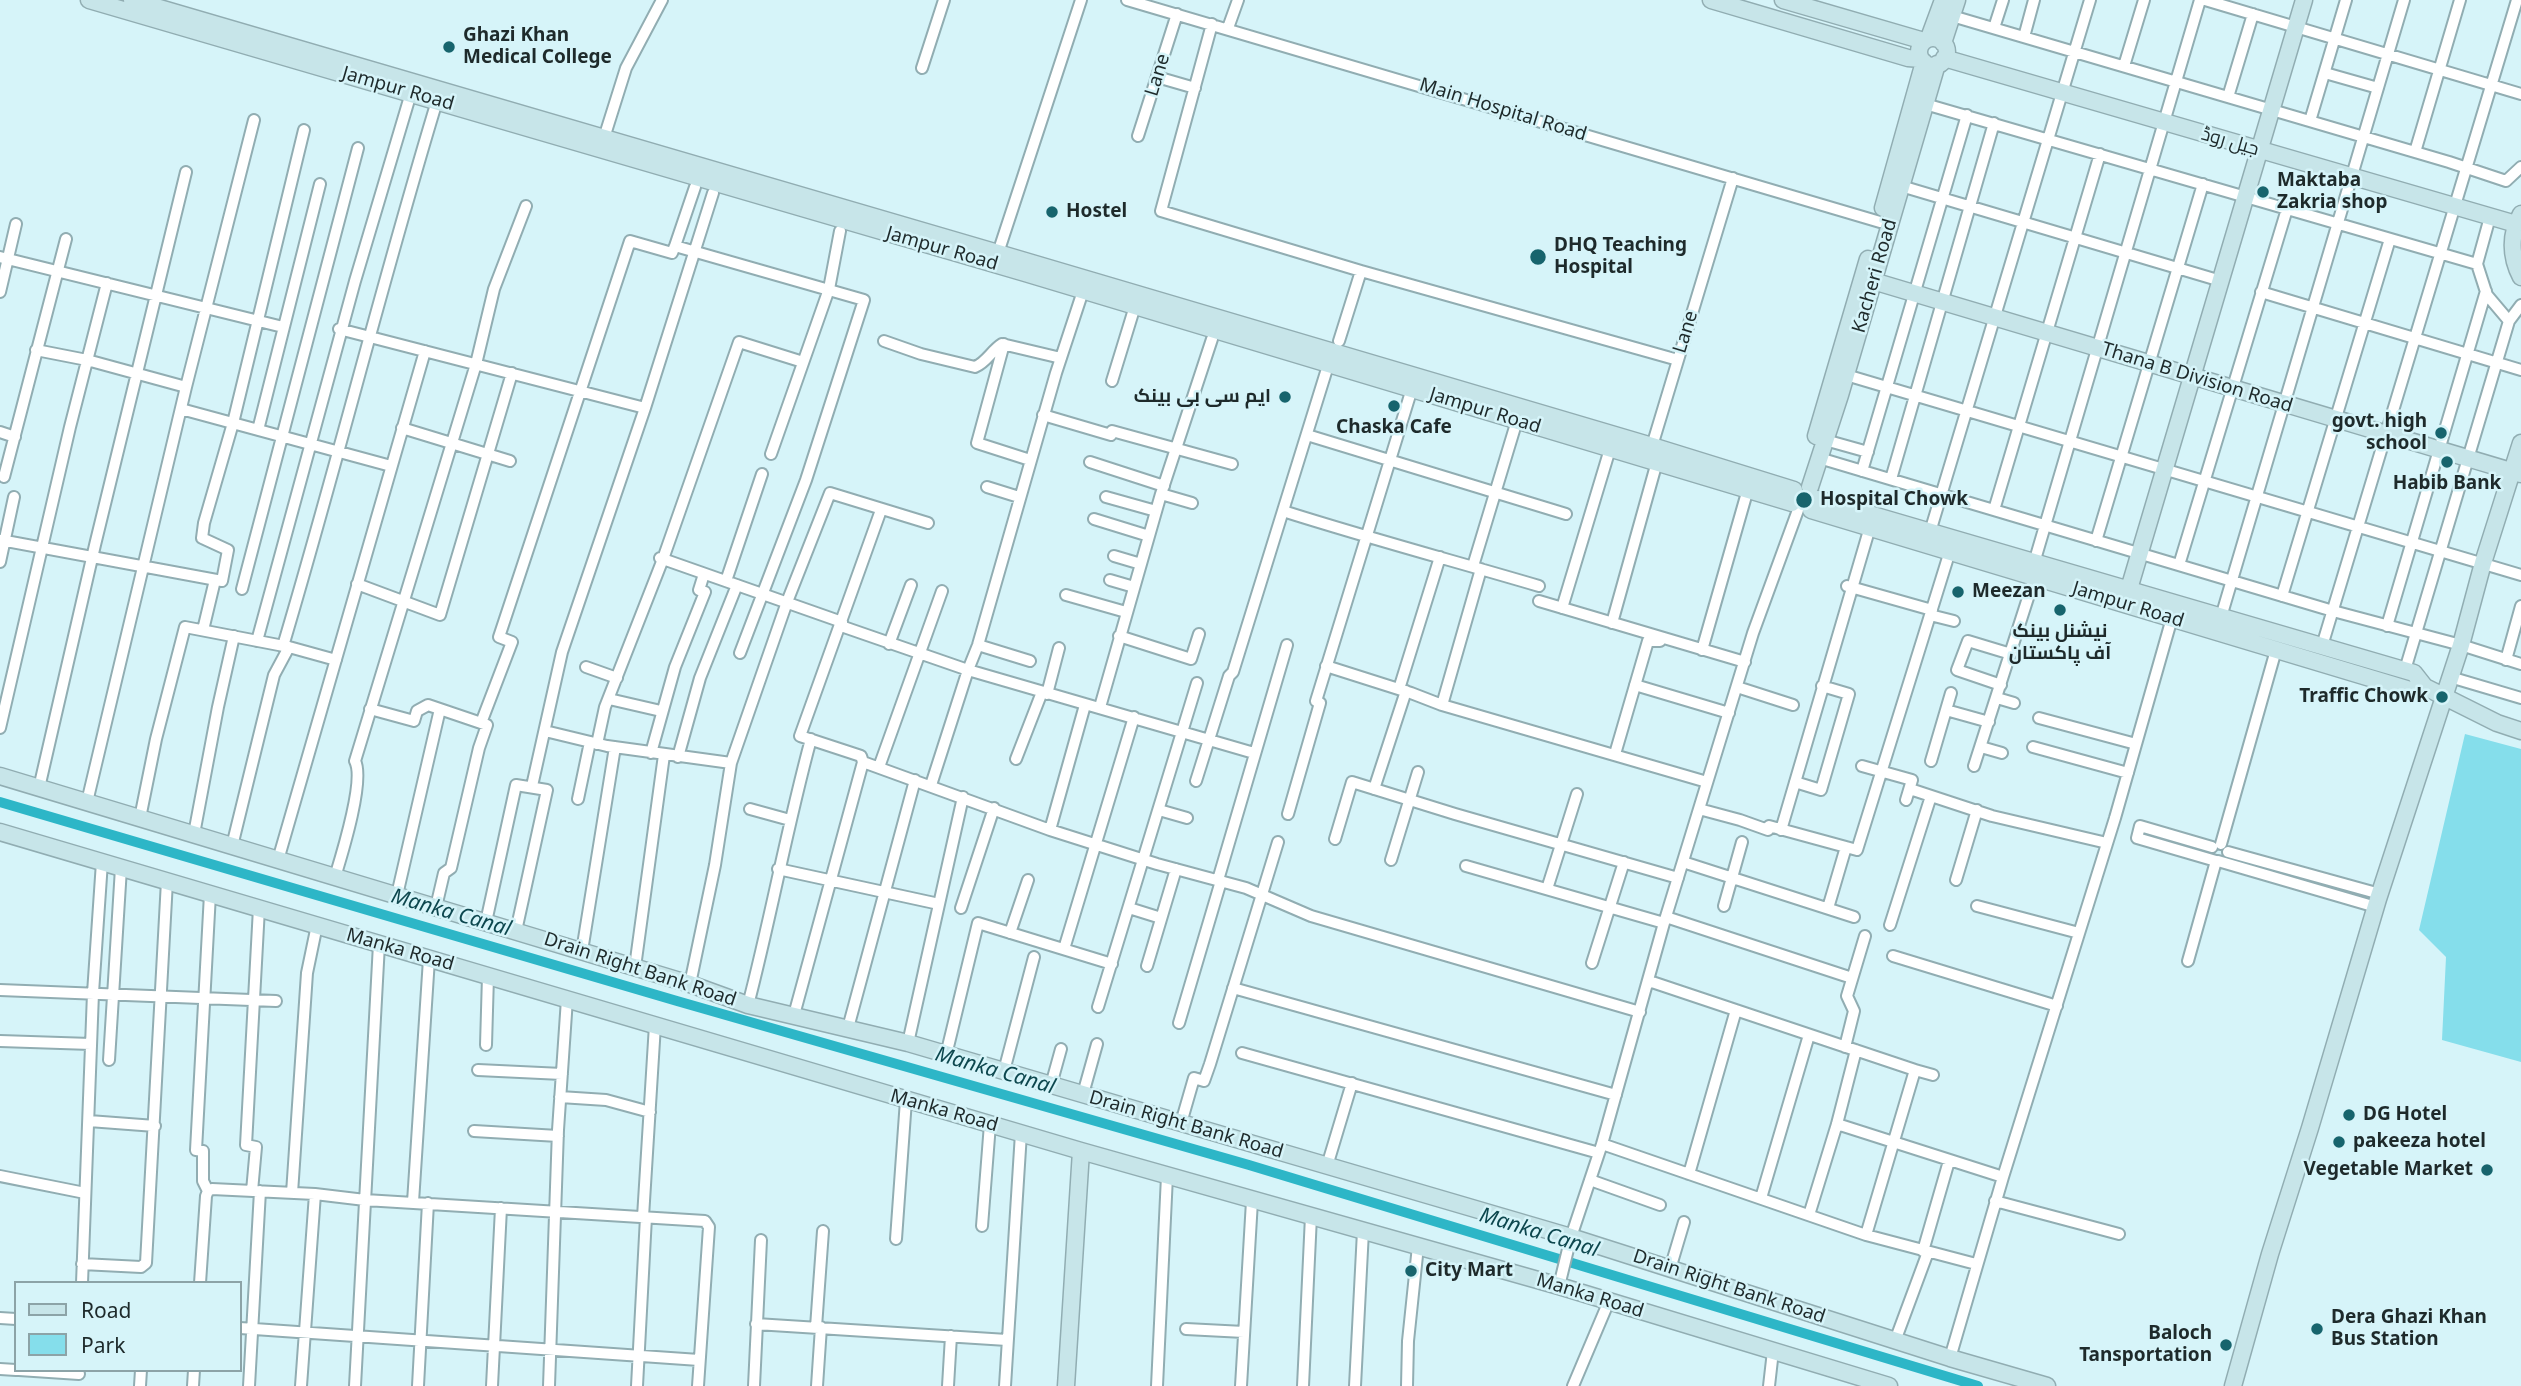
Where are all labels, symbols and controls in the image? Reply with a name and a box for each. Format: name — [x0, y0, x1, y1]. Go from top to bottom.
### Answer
place label: Ghazi Khan Medical College — [463, 25, 612, 69]
marker: Ghazi Khan Medical College — [441, 39, 457, 55]
street label: Lane — [1141, 51, 1175, 99]
street label: Jampur Road — [339, 62, 457, 116]
street label: Main Hospital Road — [1417, 74, 1589, 146]
street label: جیل روڈ — [2199, 123, 2261, 161]
place label: Maktaba Zakria shop — [2277, 170, 2387, 214]
marker: Maktaba Zakria shop — [2255, 184, 2271, 200]
place label: Hostel — [1066, 201, 1127, 223]
marker: Hostel — [1044, 204, 1060, 220]
street label: Kacheri Road — [1848, 216, 1902, 336]
street label: Jampur Road — [883, 222, 1001, 276]
place label: DHQ Teaching Hospital — [1554, 235, 1687, 279]
marker: DHQ Teaching Hospital — [1528, 247, 1548, 267]
street label: Lane — [1669, 308, 1703, 356]
street label: Thana B Division Road — [2099, 338, 2295, 418]
street label: Jampur Road — [1426, 383, 1544, 439]
place label: ایم سی بی بینک — [1134, 386, 1271, 408]
marker: ایم سی بی بینک — [1277, 389, 1293, 405]
marker: Chaska Cafe — [1386, 398, 1402, 414]
place label: govt. high school — [2332, 411, 2427, 455]
place label: Chaska Cafe — [1336, 417, 1452, 439]
marker: govt. high school — [2433, 425, 2449, 441]
marker: Habib Bank — [2439, 454, 2455, 470]
place label: Habib Bank — [2393, 473, 2501, 495]
place label: Hospital Chowk — [1820, 489, 1968, 511]
marker: Hospital Chowk — [1794, 490, 1814, 510]
street label: Jampur Road — [2069, 577, 2187, 633]
place label: Meezan — [1972, 581, 2046, 603]
marker: Meezan — [1950, 584, 1966, 600]
marker: نیشنل بینک آف پاکستان — [2052, 602, 2068, 618]
place label: نیشنل بینک آف پاکستان — [2009, 621, 2111, 665]
place label: Traffic Chowk — [2299, 686, 2428, 708]
marker: Traffic Chowk — [2434, 689, 2450, 705]
water label: Manka Canal — [388, 884, 514, 942]
street label: Manka Road — [343, 924, 457, 976]
street label: Drain Right Bank Road — [541, 928, 739, 1012]
water label: Manka Canal — [932, 1042, 1058, 1100]
street label: Manka Road — [887, 1085, 1001, 1137]
street label: Drain Right Bank Road — [1086, 1086, 1286, 1164]
place label: DG Hotel — [2363, 1104, 2447, 1126]
marker: DG Hotel — [2341, 1107, 2357, 1123]
place label: pakeeza hotel — [2353, 1131, 2486, 1153]
marker: pakeeza hotel — [2331, 1134, 2347, 1150]
place label: Vegetable Market — [2304, 1159, 2473, 1181]
marker: Vegetable Market — [2479, 1162, 2495, 1178]
water label: Manka Canal — [1476, 1203, 1602, 1263]
street label: Drain Right Bank Road — [1630, 1245, 1828, 1329]
place label: City Mart — [1425, 1260, 1513, 1282]
marker: City Mart — [1403, 1263, 1419, 1279]
street label: Manka Road — [1534, 1269, 1646, 1323]
legend — [14, 1281, 242, 1372]
text: Road — [81, 1296, 131, 1324]
place label: Dera Ghazi Khan Bus Station — [2331, 1307, 2487, 1351]
marker: Dera Ghazi Khan Bus Station — [2309, 1321, 2325, 1337]
place label: Baloch Tansportation — [2079, 1323, 2212, 1367]
text: Park — [81, 1331, 125, 1359]
marker: Baloch Tansportation — [2218, 1337, 2234, 1353]

